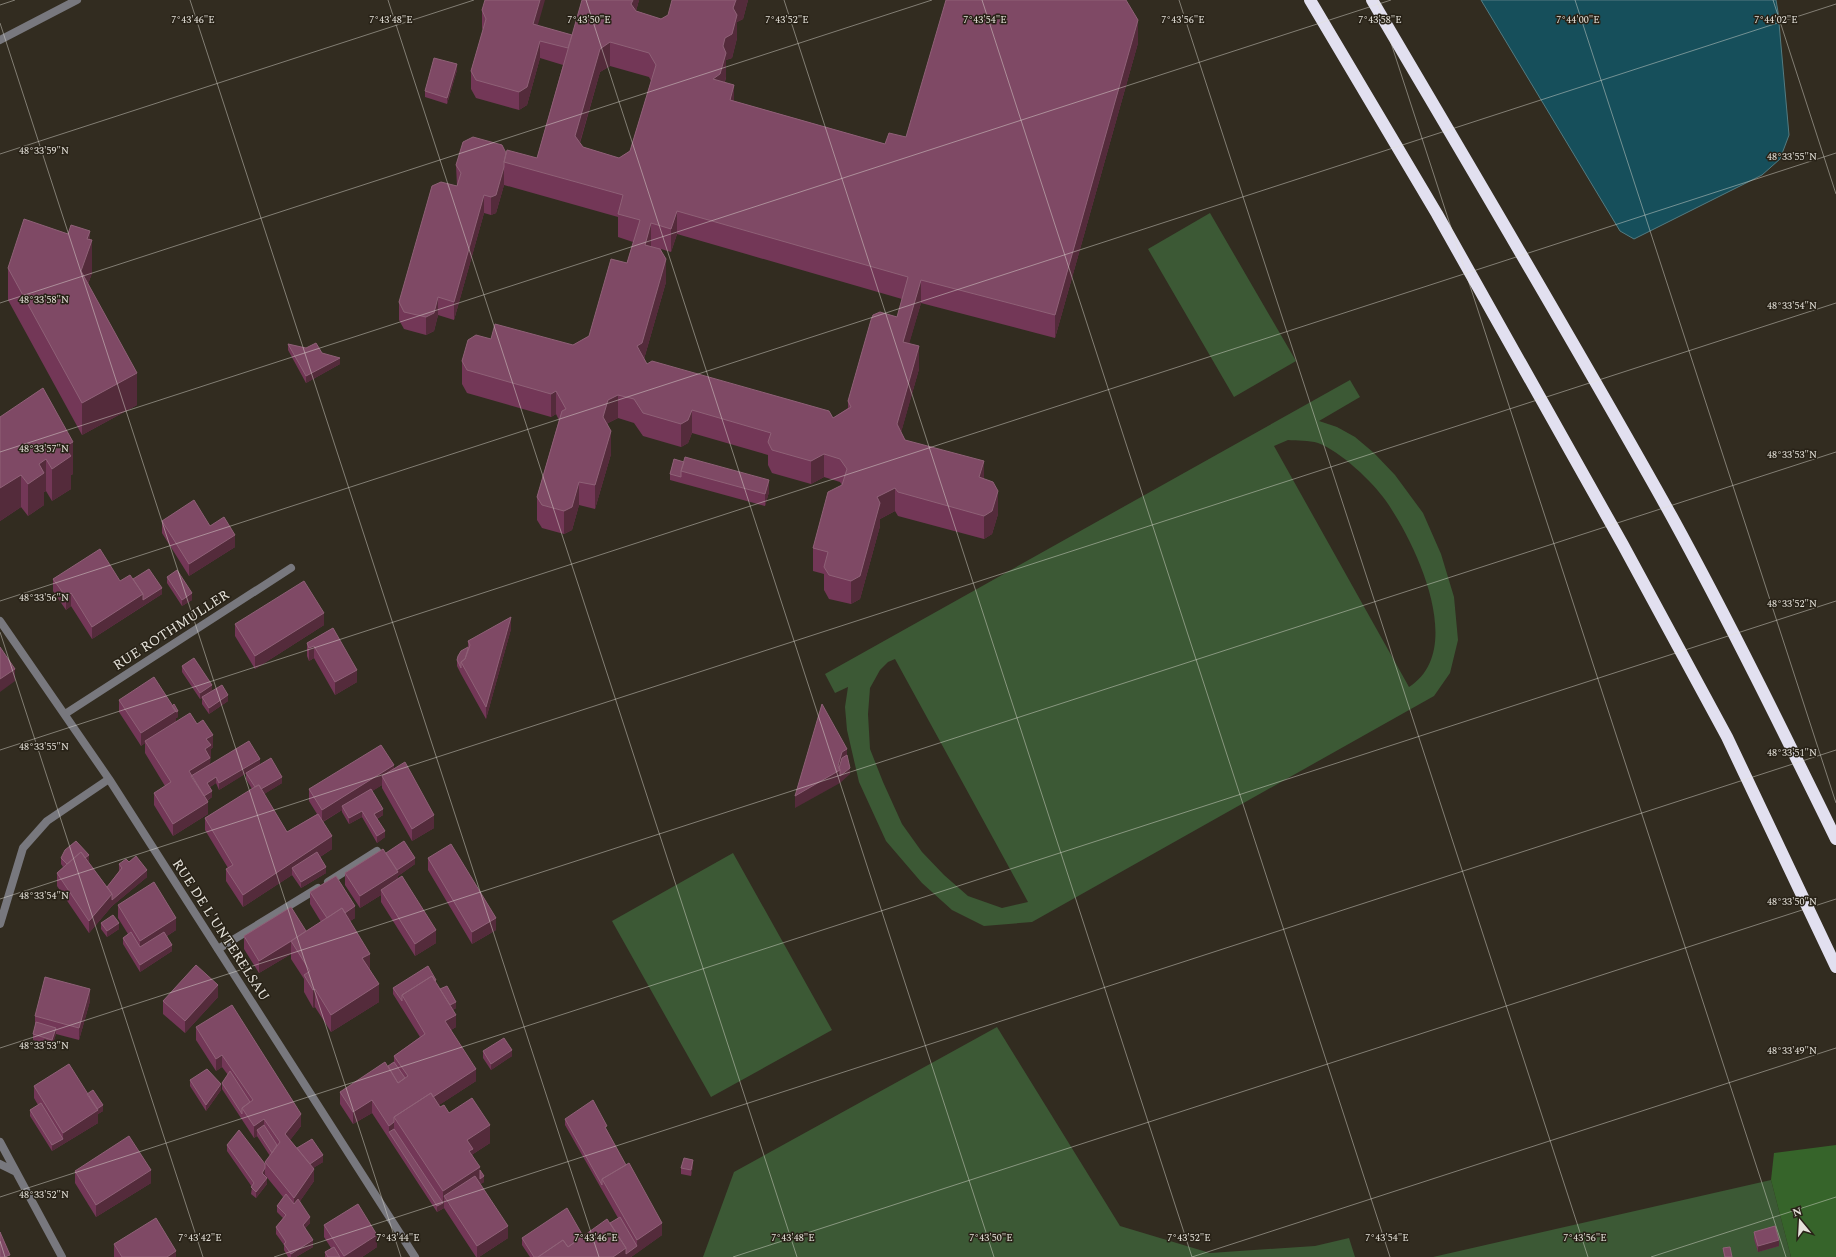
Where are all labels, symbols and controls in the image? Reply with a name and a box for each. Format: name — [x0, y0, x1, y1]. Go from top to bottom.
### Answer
text: 7°43'46"E — [171, 12, 215, 28]
text: 7°43'48"E — [369, 12, 413, 28]
text: 7°43'50"E — [567, 12, 611, 28]
text: 7°43'52"E — [765, 12, 809, 28]
text: 7°43'54"E — [963, 12, 1007, 28]
text: 7°43'56"E — [1161, 12, 1205, 28]
text: 7°43'58"E — [1358, 12, 1402, 28]
text: 7°44'00"E — [1556, 12, 1600, 28]
text: 7°44'02"E — [1754, 12, 1798, 28]
text: 48°33'59"N — [19, 143, 69, 159]
text: 48°33'55"N — [1767, 149, 1817, 165]
text: 48°33'58"N — [19, 292, 69, 308]
text: 48°33'54"N — [1767, 298, 1817, 314]
text: 48°33'57"N — [19, 441, 69, 457]
text: 48°33'53"N — [1767, 447, 1817, 463]
street label: RUE ROTHMULLER — [109, 584, 234, 676]
text: 48°33'56"N — [19, 590, 69, 606]
text: 48°33'52"N — [1767, 596, 1817, 612]
text: 48°33'55"N — [19, 739, 69, 755]
text: 48°33'51"N — [1767, 745, 1817, 761]
street label: RUE DE L'UNTERELSAU — [167, 855, 275, 1005]
text: 48°33'54"N — [19, 888, 69, 904]
text: 48°33'50"N — [1767, 894, 1817, 910]
text: 48°33'53"N — [19, 1038, 69, 1054]
text: 48°33'49"N — [1767, 1043, 1817, 1059]
text: 48°33'52"N — [19, 1187, 69, 1203]
north arrow — [1780, 1201, 1820, 1241]
text: N — [1790, 1202, 1804, 1221]
text: 7°43'42"E — [178, 1230, 222, 1246]
text: 7°43'44"E — [376, 1230, 420, 1246]
text: 7°43'46"E — [574, 1230, 618, 1246]
text: 7°43'48"E — [771, 1230, 815, 1246]
text: 7°43'50"E — [969, 1230, 1013, 1246]
text: 7°43'52"E — [1167, 1230, 1211, 1246]
text: 7°43'54"E — [1365, 1230, 1409, 1246]
text: 7°43'56"E — [1563, 1230, 1607, 1246]

